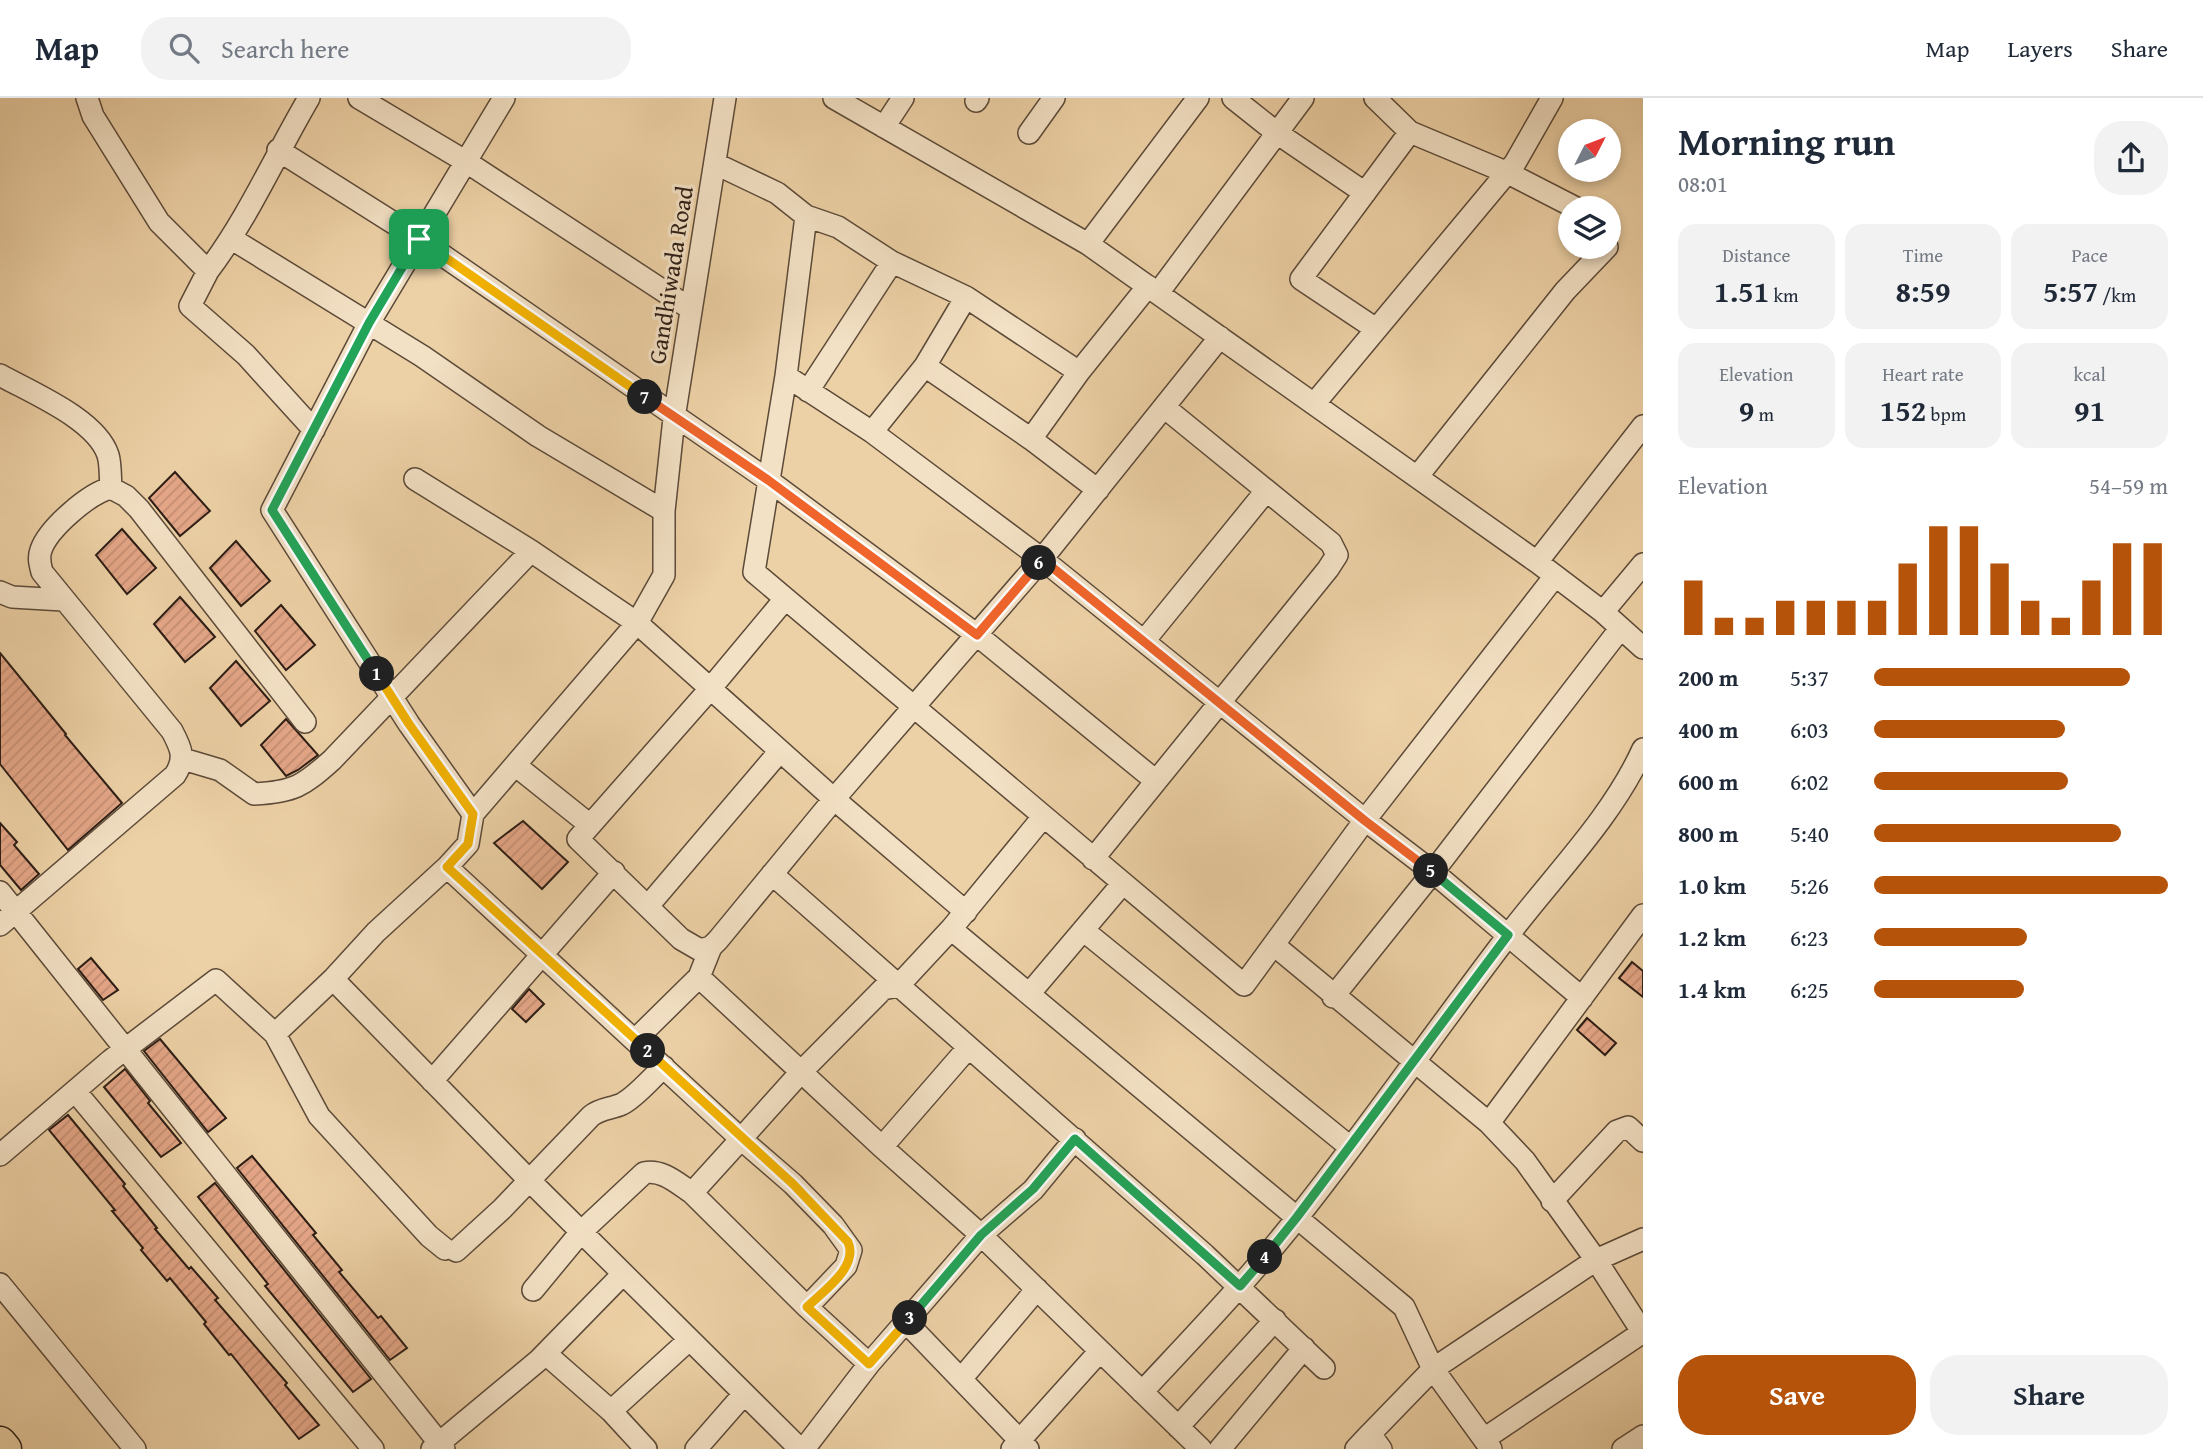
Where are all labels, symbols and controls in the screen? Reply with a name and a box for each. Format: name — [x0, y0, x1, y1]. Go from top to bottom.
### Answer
search box — [141, 17, 631, 80]
text: Map — [35, 24, 99, 72]
icon: search — [165, 29, 203, 67]
text: Search here — [221, 29, 349, 68]
text: Map — [1926, 31, 1969, 66]
text: Layers — [2007, 31, 2073, 66]
text: Share — [2111, 31, 2168, 66]
text: Morning run — [1678, 113, 1895, 169]
north arrow — [1558, 119, 1620, 182]
map controls — [1558, 119, 1621, 259]
button: share — [2094, 121, 2168, 195]
text: 08:01 — [1678, 167, 1728, 200]
street label: Gandhiwada Road — [639, 183, 702, 366]
button: layers — [1558, 196, 1621, 259]
pin — [389, 209, 449, 269]
icon: arrive — [400, 220, 438, 258]
text: Distance — [1722, 241, 1790, 269]
text: Time — [1903, 241, 1943, 269]
text: Pace — [2071, 241, 2108, 269]
text: 1.51 — [1714, 269, 1769, 313]
text: 8:59 — [1895, 269, 1951, 313]
text: 5:57 — [2043, 269, 2098, 313]
text: km — [1769, 281, 1799, 309]
text: /km — [2098, 281, 2136, 309]
text: Elevation — [1719, 360, 1794, 388]
text: Heart rate — [1882, 360, 1964, 388]
text: kcal — [2073, 360, 2106, 388]
pin: 7 — [628, 380, 662, 414]
text: 7 — [640, 382, 649, 410]
text: 9 — [1739, 388, 1754, 432]
text: 152 — [1880, 388, 1926, 432]
text: 91 — [2074, 388, 2105, 432]
text: m — [1754, 400, 1774, 428]
text: bpm — [1926, 400, 1966, 428]
text: Elevation — [1678, 469, 1768, 502]
text: 54–59 m — [2089, 469, 2168, 502]
pin: 6 — [1021, 546, 1056, 580]
text: 6 — [1034, 548, 1043, 576]
pin: 1 — [360, 656, 394, 692]
text: 1 — [372, 659, 381, 687]
text: 200 m — [1678, 661, 1739, 694]
text: 5:37 — [1790, 661, 1829, 694]
text: 400 m — [1678, 713, 1739, 746]
text: 6:03 — [1790, 713, 1829, 746]
text: 600 m — [1678, 765, 1739, 798]
text: 6:02 — [1790, 765, 1829, 798]
text: 800 m — [1678, 817, 1739, 850]
text: 5:40 — [1790, 817, 1829, 850]
pin: 5 — [1414, 854, 1448, 888]
text: 5 — [1426, 856, 1435, 884]
text: 1.0 km — [1678, 869, 1746, 902]
text: 5:26 — [1790, 869, 1829, 902]
text: 1.2 km — [1678, 921, 1746, 954]
text: 6:23 — [1790, 921, 1829, 954]
text: 1.4 km — [1678, 973, 1746, 1006]
text: 6:25 — [1790, 973, 1829, 1006]
pin: 2 — [630, 1034, 666, 1068]
text: 2 — [643, 1036, 652, 1064]
pin: 4 — [1248, 1240, 1282, 1274]
text: 4 — [1260, 1242, 1269, 1270]
pin: 3 — [892, 1300, 928, 1336]
text: 3 — [905, 1303, 914, 1331]
button: Save — [1678, 1355, 1916, 1435]
button: Share — [1930, 1355, 2168, 1435]

